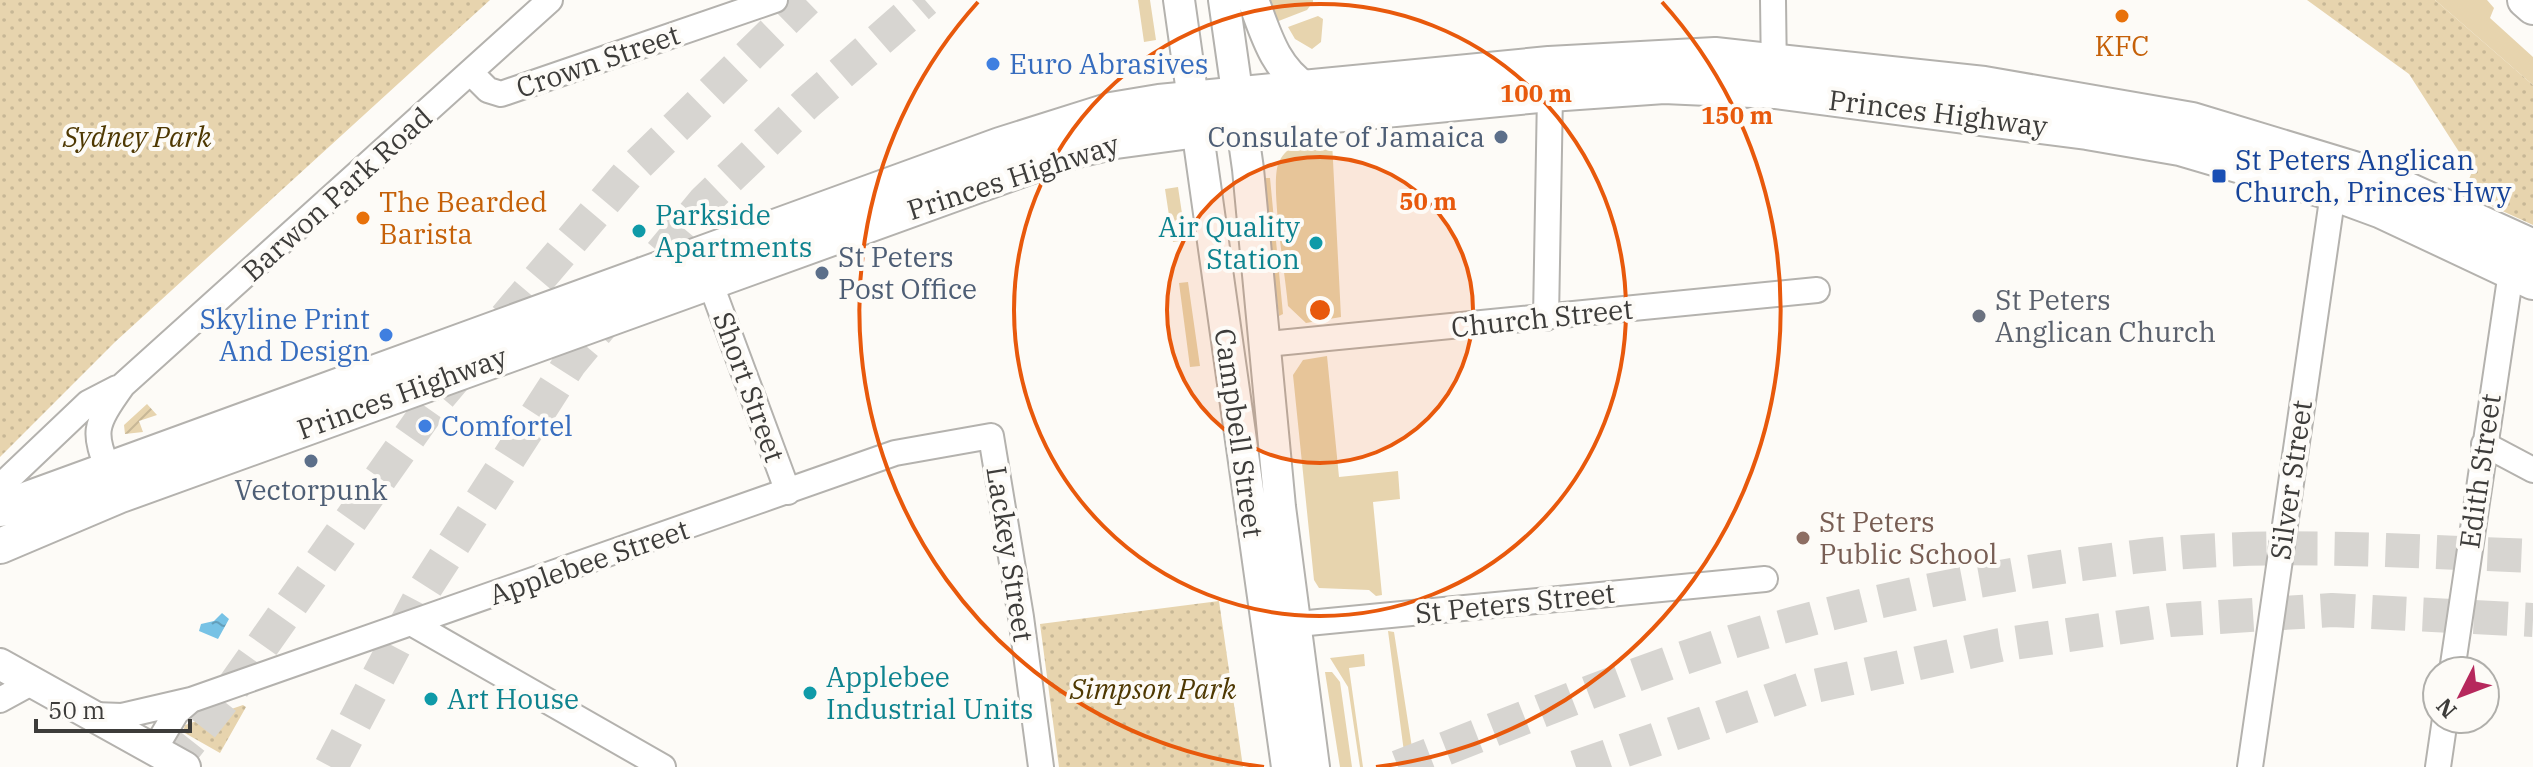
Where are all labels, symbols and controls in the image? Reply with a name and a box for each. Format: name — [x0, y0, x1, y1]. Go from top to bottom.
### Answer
marker: KFC — [2113, 7, 2131, 25]
street label: Crown Street — [511, 15, 685, 106]
place label: KFC — [2094, 27, 2150, 64]
place label: Euro Abrasives — [1009, 45, 1208, 82]
marker: Euro Abrasives — [984, 55, 1002, 73]
text: 100 m — [1500, 77, 1572, 109]
street label: Princes Highway — [1826, 81, 2050, 144]
street label: Barwon Park Road — [234, 98, 439, 289]
text: 150 m — [1701, 99, 1773, 131]
park label: Sydney Park — [62, 118, 211, 155]
place label: Consulate of Jamaica — [1208, 118, 1485, 155]
street label: Princes Highway — [902, 125, 1123, 228]
marker: Consulate of Jamaica — [1492, 128, 1510, 146]
place label: St Peters Anglican Church, Princes Hwy — [2235, 141, 2512, 210]
marker: St Peters Anglican Church, Princes Hwy — [2210, 167, 2228, 185]
place label: The Bearded Barista — [379, 183, 547, 252]
text: 50 m — [1399, 185, 1457, 217]
place label: Parkside Apartments — [655, 196, 812, 265]
place label: Air Quality Station — [1158, 208, 1300, 277]
marker: The Bearded Barista — [354, 209, 372, 227]
marker: Parkside Apartments — [630, 222, 648, 240]
marker: Air Quality Station — [1307, 234, 1325, 252]
place label: St Peters Post Office — [838, 238, 977, 307]
marker: St Peters Post Office — [813, 264, 831, 282]
place label: St Peters Anglican Church — [1995, 281, 2216, 350]
street label: Church Street — [1449, 290, 1635, 345]
centre of rings — [1306, 296, 1334, 324]
place label: Skyline Print And Design — [199, 300, 370, 369]
street label: Short Street — [705, 307, 794, 467]
marker: St Peters Anglican Church — [1970, 307, 1988, 325]
marker: Skyline Print And Design — [377, 326, 395, 344]
street label: Campbell Street — [1206, 326, 1273, 540]
street label: Princes Highway — [292, 337, 512, 448]
street label: Edith Street — [2450, 391, 2509, 551]
street label: Silver Street — [2261, 398, 2320, 562]
place label: Comfortel — [441, 407, 573, 444]
marker: Comfortel — [416, 417, 434, 435]
marker: Vectorpunk — [302, 452, 320, 470]
street label: Lackey Street — [978, 463, 1043, 644]
place label: Vectorpunk — [234, 471, 388, 508]
place label: St Peters Public School — [1819, 503, 1997, 572]
street label: Applebee Street — [484, 510, 694, 613]
marker: St Peters Public School — [1794, 529, 1812, 547]
street label: St Peters Street — [1413, 574, 1617, 631]
north arrow — [2421, 655, 2501, 735]
place label: Applebee Industrial Units — [826, 658, 1034, 727]
park label: Simpson Park — [1069, 670, 1237, 707]
place label: Art House — [447, 680, 579, 717]
scale bar — [36, 683, 190, 733]
marker: Applebee Industrial Units — [801, 684, 819, 702]
marker: Art House — [422, 690, 440, 708]
text: N — [2429, 693, 2462, 725]
text: 50 m — [48, 694, 105, 726]

